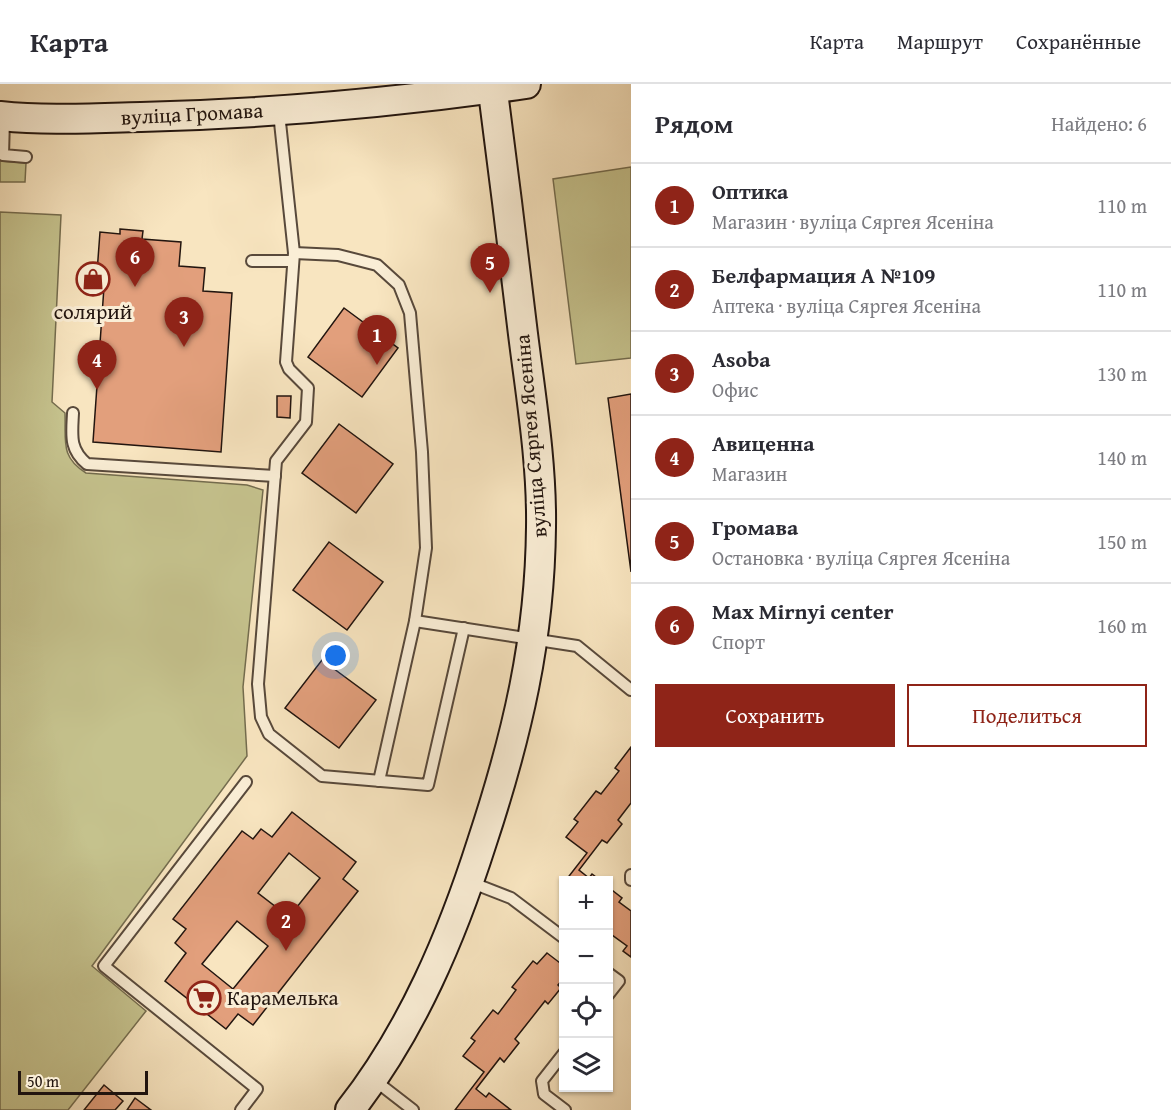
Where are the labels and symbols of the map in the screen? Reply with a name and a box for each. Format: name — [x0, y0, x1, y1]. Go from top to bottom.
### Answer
street label: вуліца Громава — [120, 94, 264, 133]
pin: 6 — [116, 238, 154, 287]
pin: 5 — [470, 244, 510, 293]
shop icon: солярий — [75, 261, 111, 297]
place label: солярий — [54, 296, 132, 327]
pin: 3 — [164, 298, 204, 347]
pin: 1 — [358, 316, 397, 365]
street label: вуліца Сяргея Ясеніна — [506, 333, 555, 539]
pin: 4 — [78, 340, 116, 390]
your location — [321, 641, 350, 670]
pin: 2 — [266, 902, 306, 951]
supermarket icon: Карамелька — [186, 980, 222, 1016]
place label: Карамелька — [227, 982, 339, 1013]
scale bar — [18, 1068, 148, 1096]

